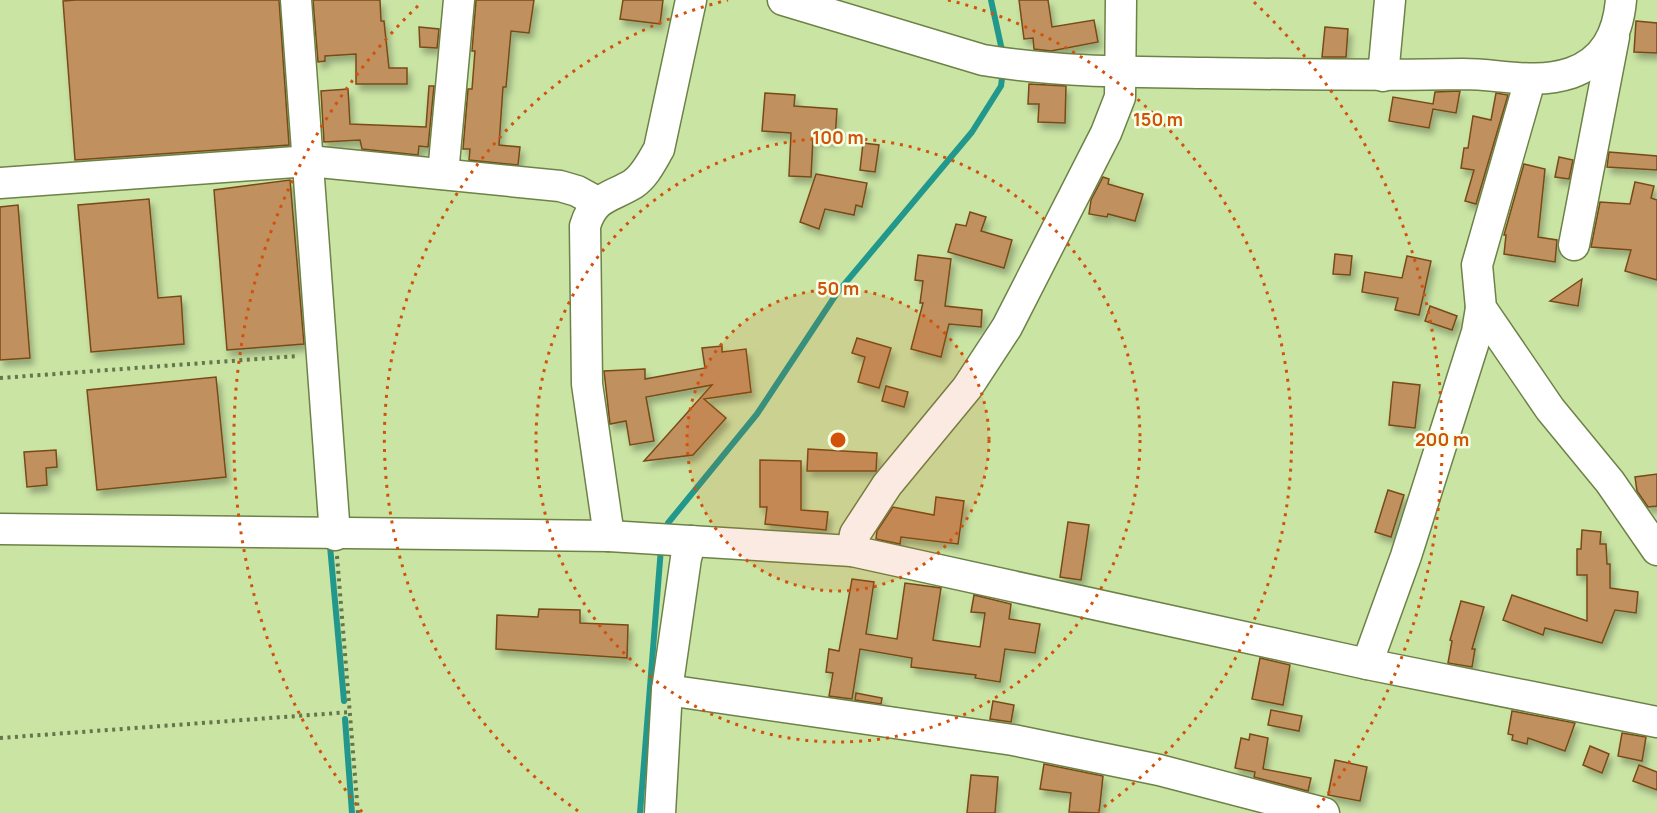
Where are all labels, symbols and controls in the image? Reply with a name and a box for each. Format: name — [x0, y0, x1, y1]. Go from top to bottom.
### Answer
text: 150 m — [1133, 107, 1183, 131]
text: 100 m — [812, 125, 864, 149]
text: 50 m — [817, 276, 859, 300]
text: 200 m — [1415, 427, 1469, 451]
centre of rings — [828, 430, 848, 450]

